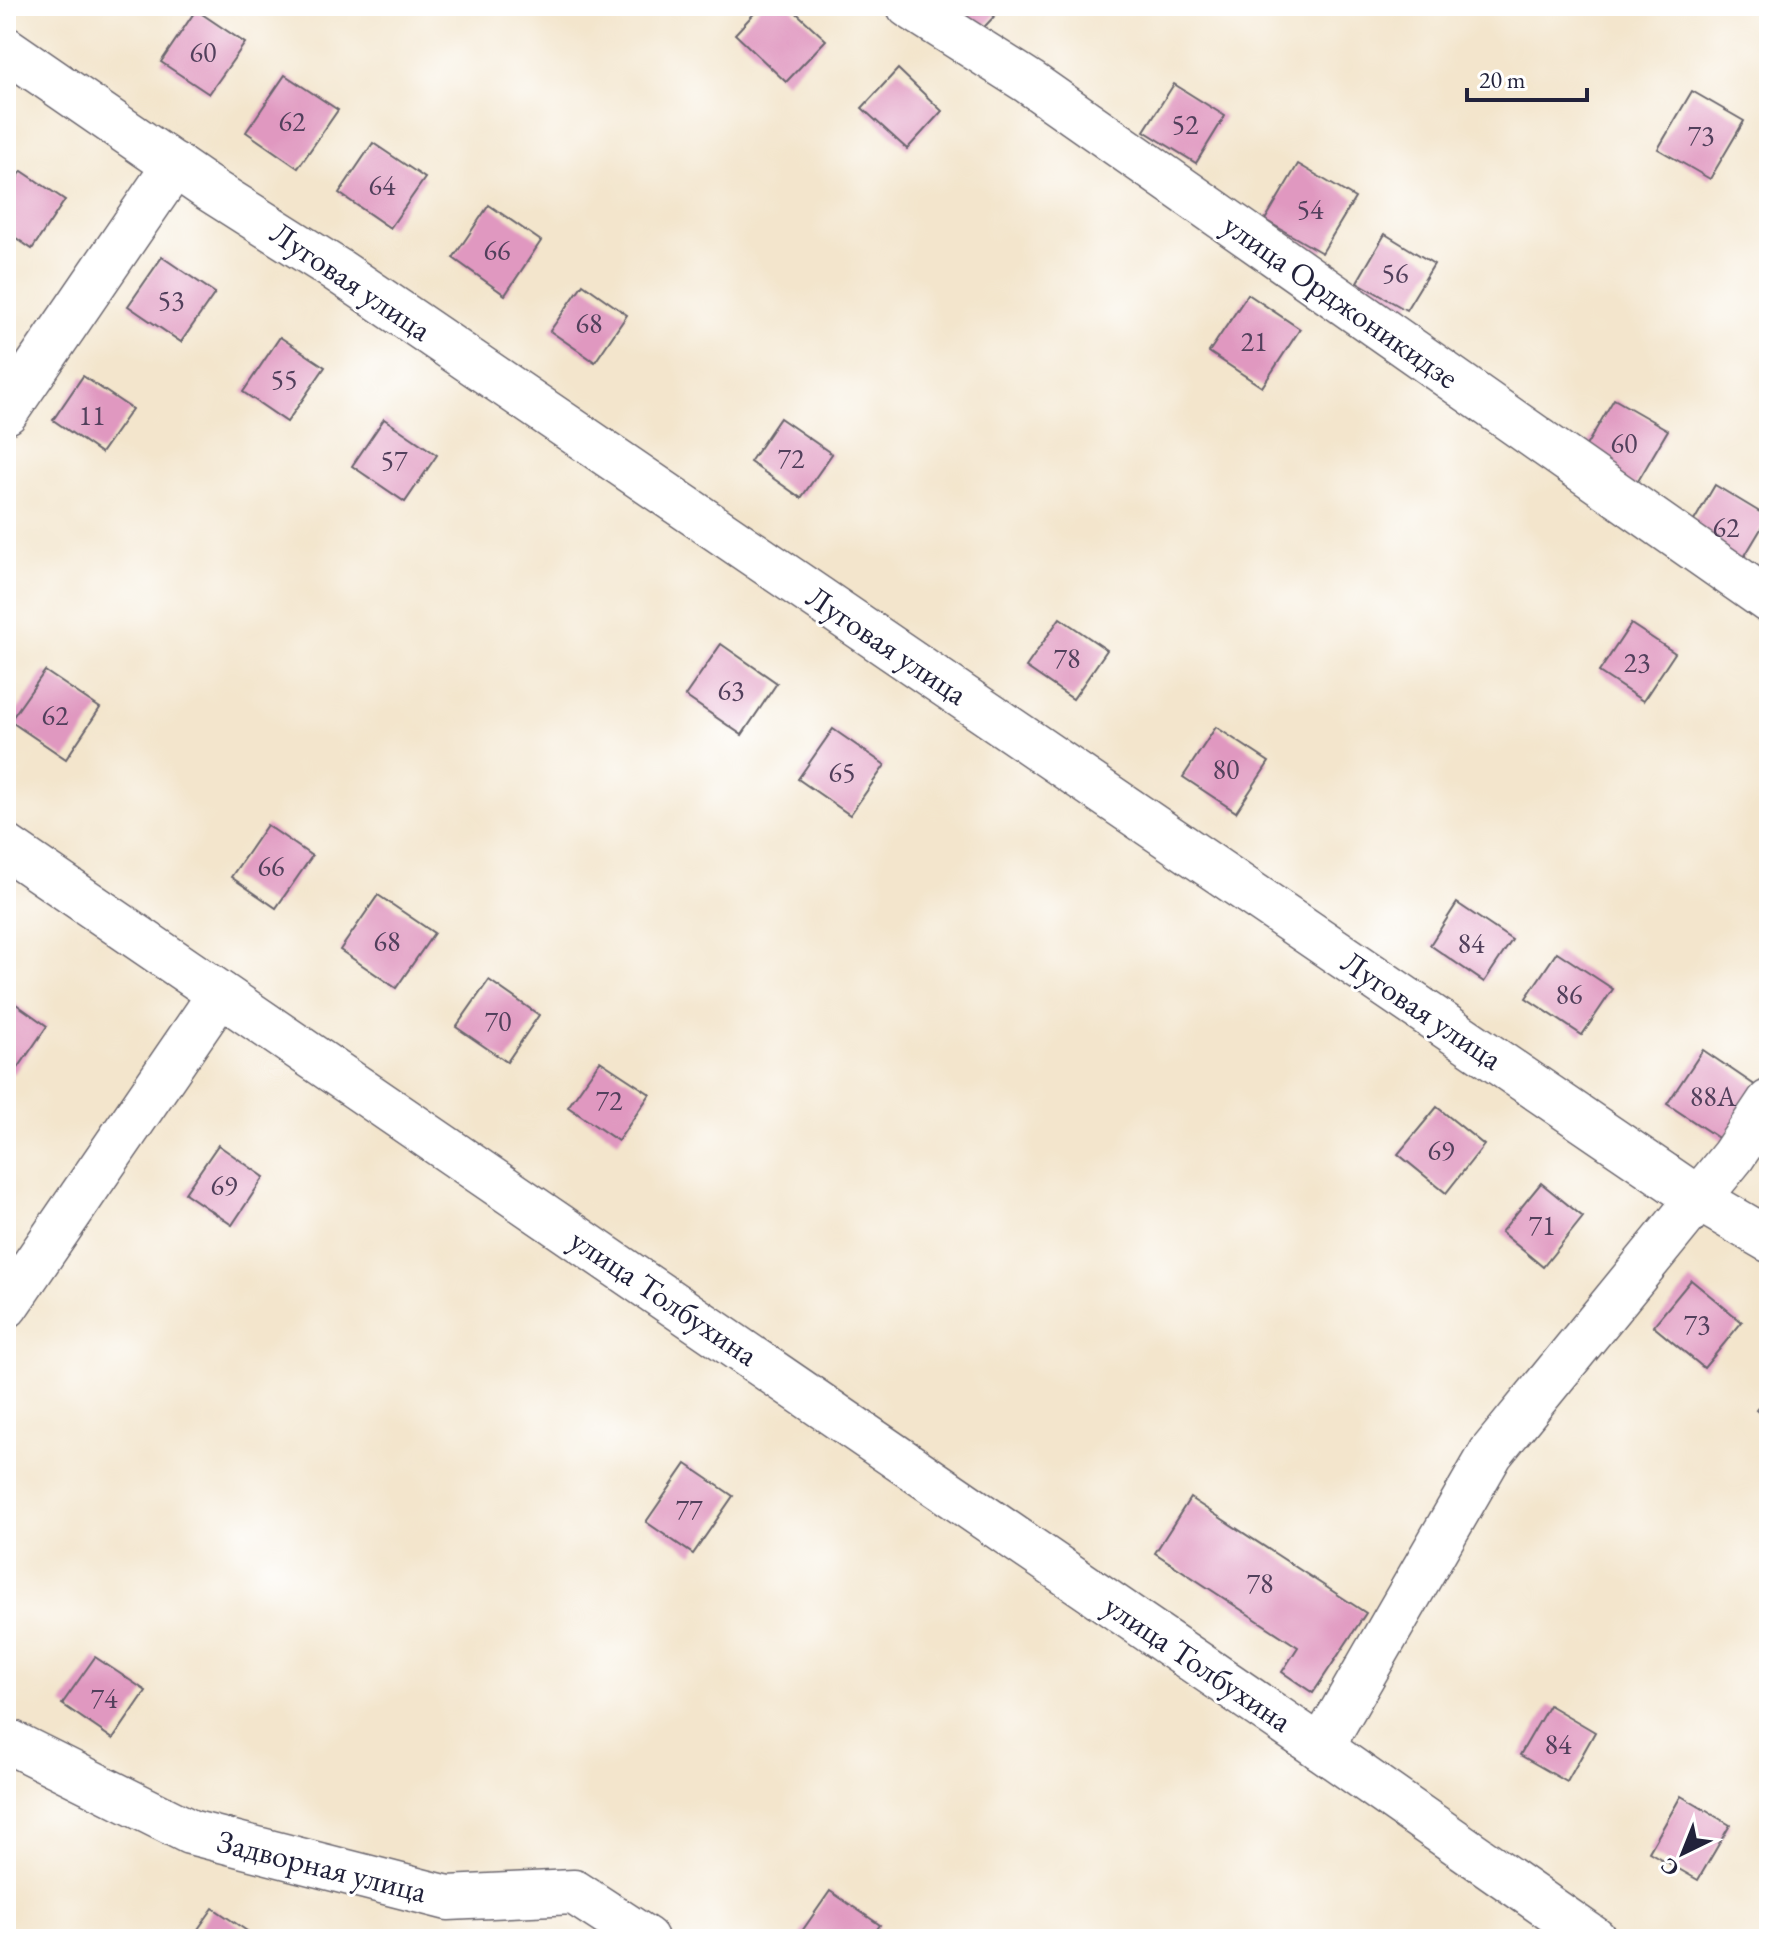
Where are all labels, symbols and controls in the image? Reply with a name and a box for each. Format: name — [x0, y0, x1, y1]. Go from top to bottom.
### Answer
house number: 60 — [190, 34, 216, 70]
scale bar — [1467, 52, 1587, 102]
text: 20 m — [1479, 64, 1526, 95]
house number: 62 — [279, 103, 306, 139]
house number: 52 — [1172, 106, 1199, 142]
house number: 73 — [1688, 117, 1714, 153]
house number: 64 — [369, 167, 396, 203]
house number: 54 — [1297, 191, 1324, 227]
street label: улица Орджоникидзе — [1215, 204, 1467, 398]
street label: Луговая улица — [262, 212, 440, 350]
house number: 66 — [484, 232, 510, 268]
house number: 56 — [1382, 255, 1408, 291]
house number: 53 — [158, 282, 184, 318]
house number: 68 — [576, 305, 602, 341]
house number: 21 — [1241, 323, 1267, 359]
house number: 55 — [271, 361, 297, 397]
house number: 11 — [79, 397, 105, 433]
house number: 60 — [1611, 425, 1637, 461]
house number: 72 — [778, 440, 805, 476]
house number: 57 — [381, 442, 408, 478]
house number: 62 — [1713, 509, 1740, 545]
street label: Луговая улица — [798, 576, 976, 714]
house number: 78 — [1054, 640, 1080, 676]
house number: 23 — [1624, 644, 1650, 680]
house number: 63 — [718, 672, 744, 708]
house number: 62 — [42, 697, 69, 733]
house number: 80 — [1213, 751, 1239, 787]
house number: 65 — [829, 754, 855, 790]
house number: 66 — [258, 848, 284, 884]
house number: 68 — [374, 923, 400, 959]
house number: 84 — [1458, 925, 1485, 961]
street label: Луговая улица — [1333, 941, 1511, 1079]
house number: 86 — [1556, 976, 1582, 1012]
house number: 70 — [485, 1003, 511, 1039]
house number: 88А — [1690, 1078, 1737, 1114]
house number: 72 — [596, 1082, 623, 1118]
house number: 69 — [1428, 1132, 1454, 1168]
house number: 69 — [211, 1167, 237, 1203]
house number: 71 — [1529, 1207, 1555, 1243]
street label: улица Толбухина — [562, 1219, 766, 1376]
house number: 73 — [1684, 1306, 1710, 1342]
house number: 77 — [676, 1491, 703, 1527]
house number: 78 — [1247, 1565, 1273, 1601]
street label: улица Толбухина — [1096, 1585, 1300, 1742]
house number: 74 — [91, 1680, 118, 1716]
house number: 84 — [1545, 1726, 1572, 1762]
north arrow — [1643, 1813, 1723, 1893]
street label: Задворная улица — [213, 1820, 431, 1912]
text: С — [1654, 1851, 1685, 1883]

